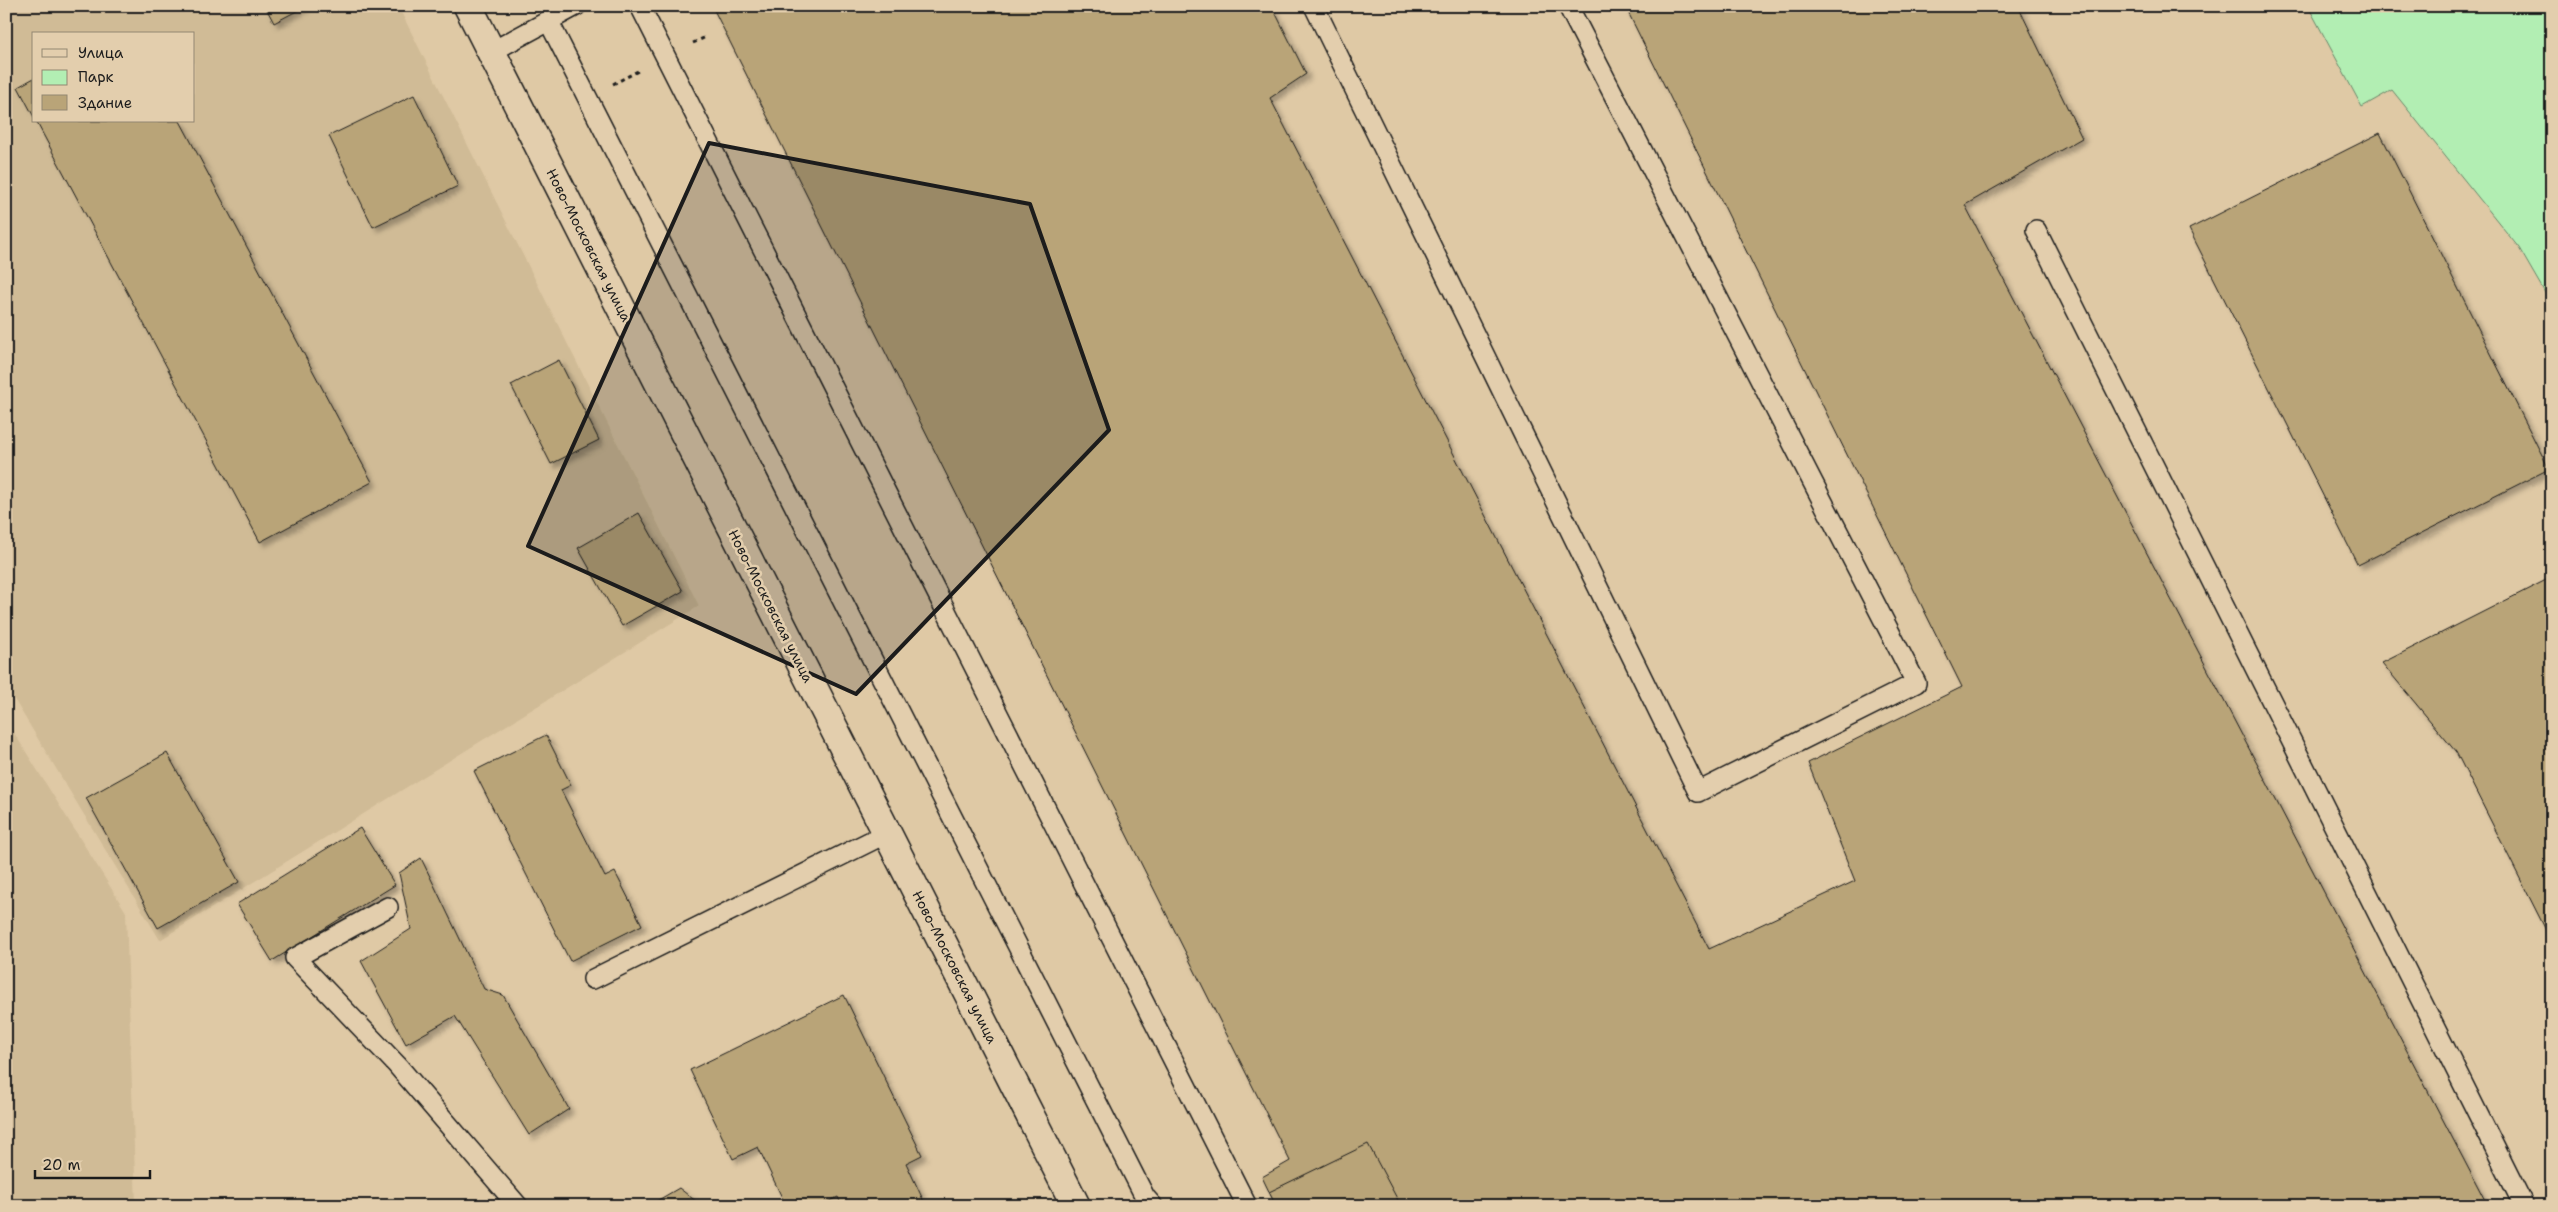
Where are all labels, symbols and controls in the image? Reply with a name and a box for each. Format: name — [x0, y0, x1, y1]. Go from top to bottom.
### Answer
legend — [32, 32, 195, 122]
text: Улица — [78, 43, 124, 63]
text: Парк — [78, 67, 114, 87]
text: Здание — [78, 93, 132, 113]
street label: Ново-Московская улица — [542, 165, 636, 325]
street label: Ново-Московская улица — [724, 526, 818, 686]
street label: Ново-Московская улица — [908, 887, 1002, 1047]
scale bar — [35, 1147, 150, 1179]
text: 20 m — [42, 1155, 81, 1175]

